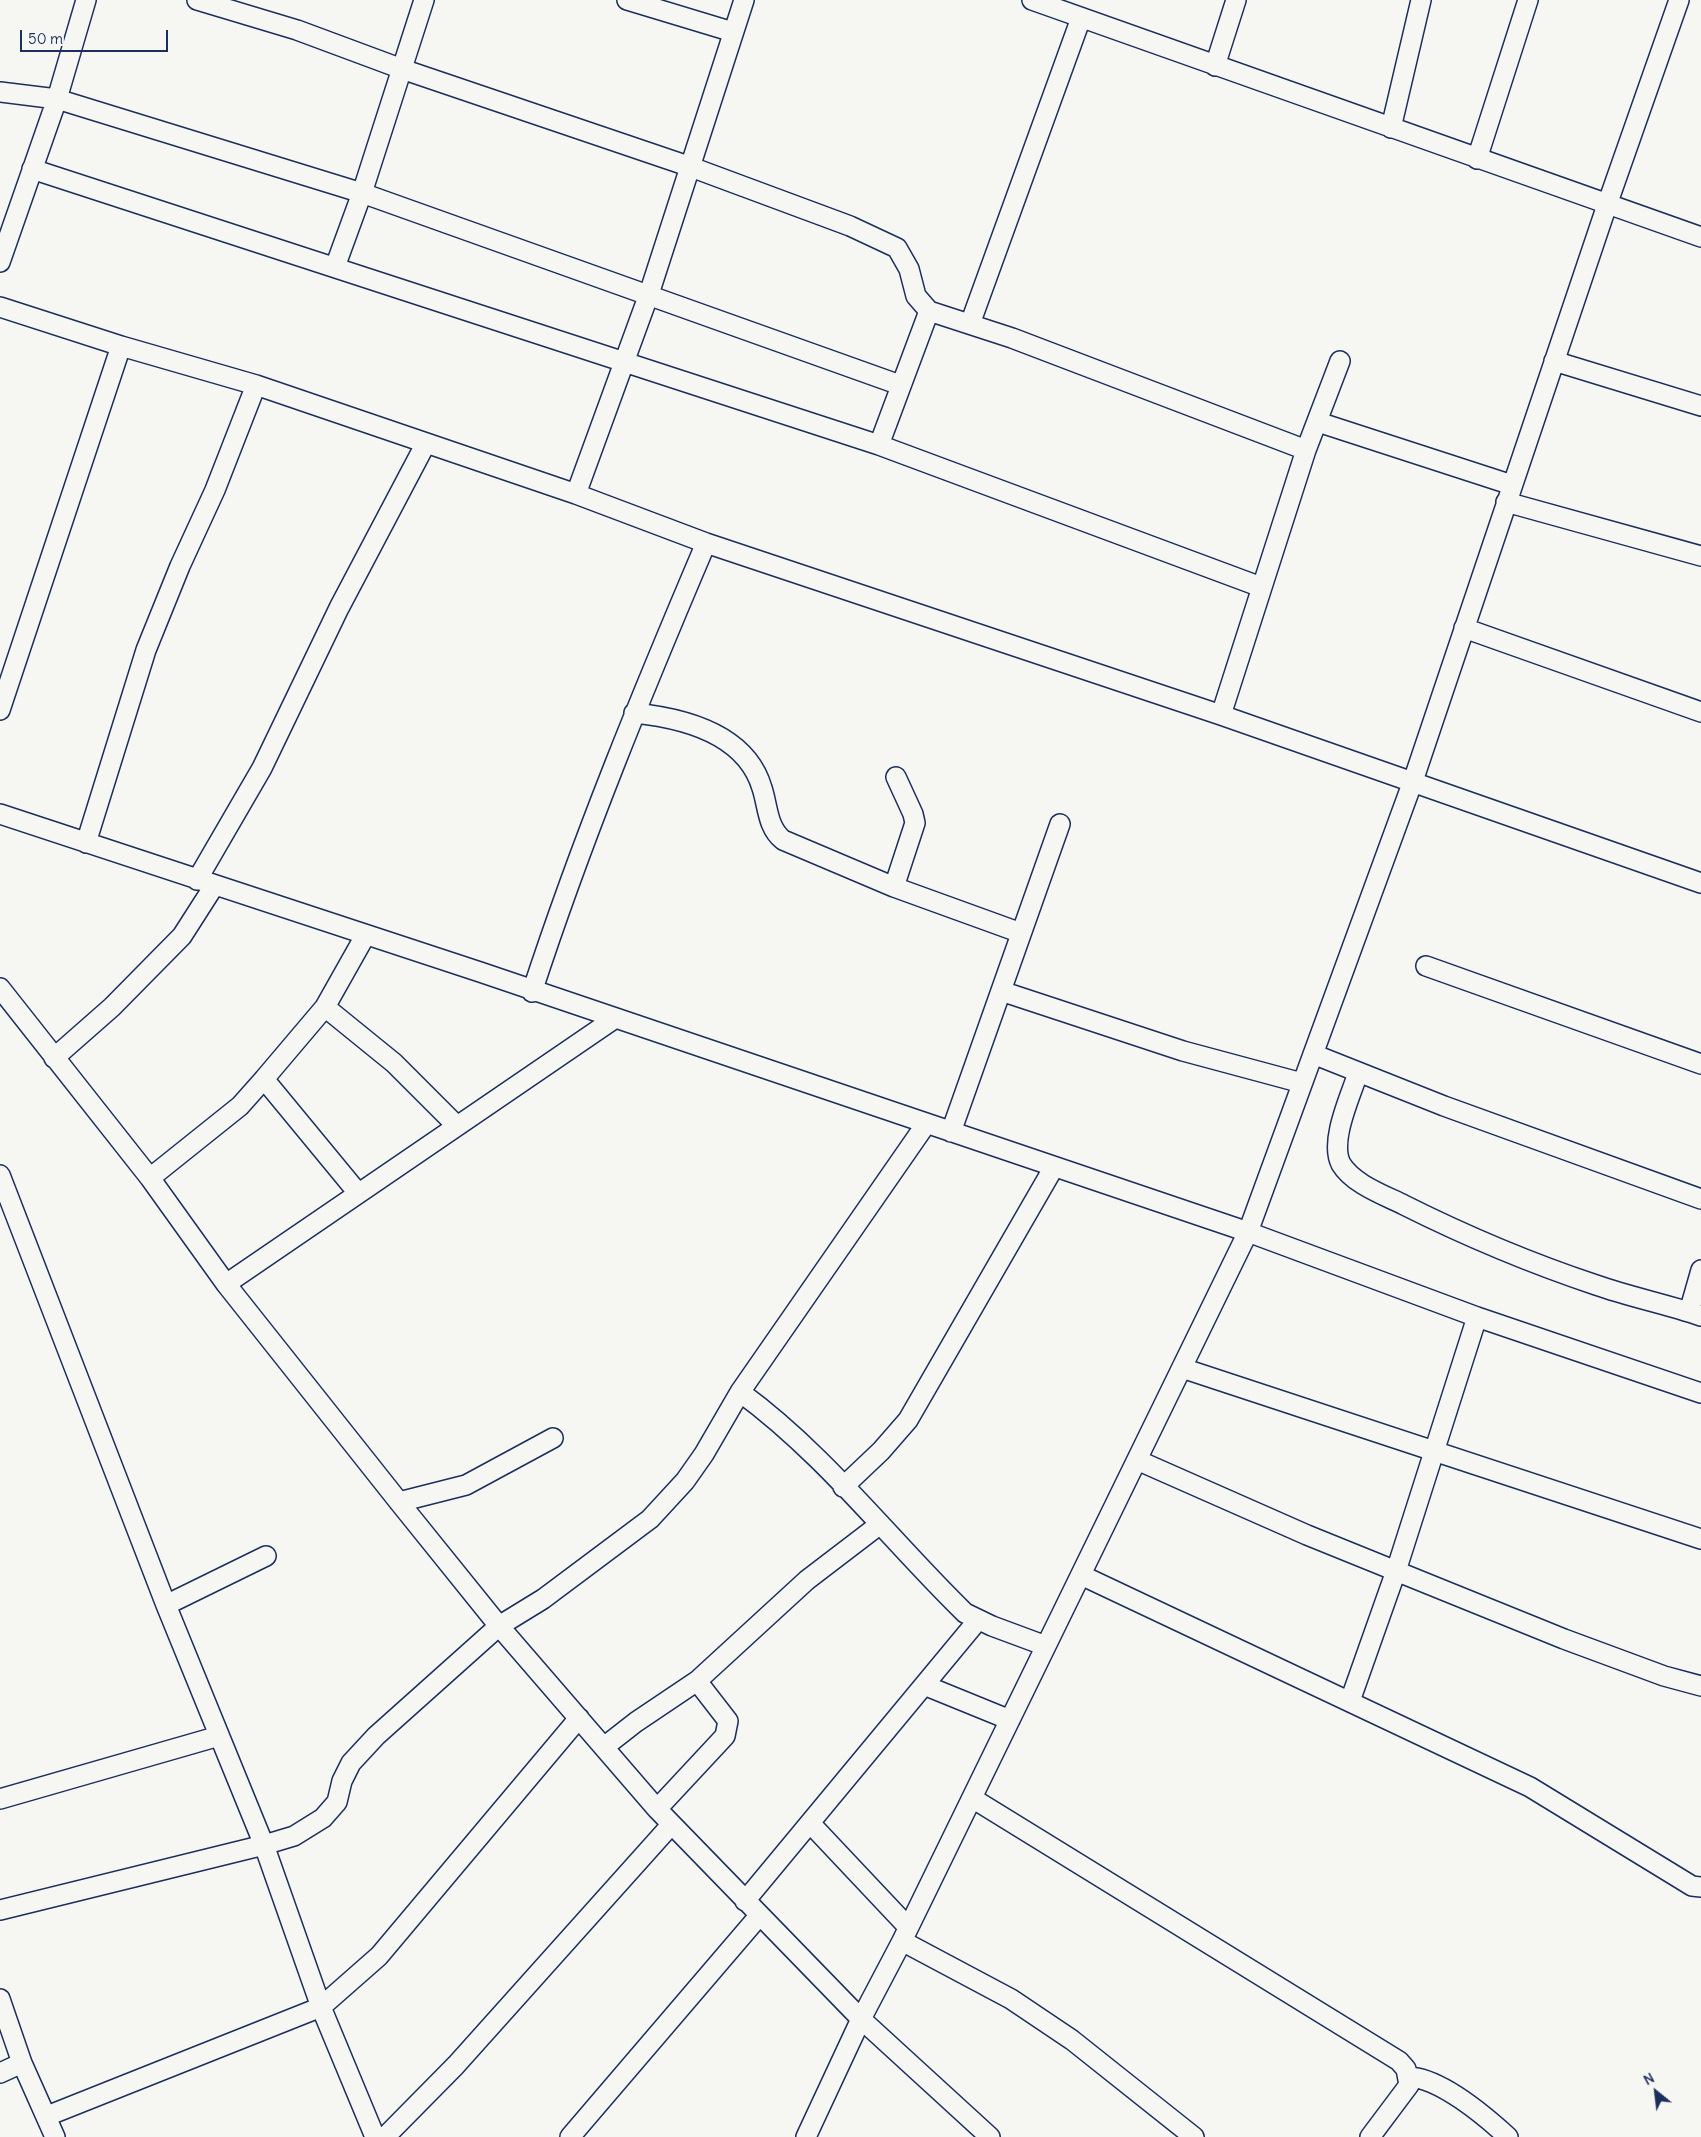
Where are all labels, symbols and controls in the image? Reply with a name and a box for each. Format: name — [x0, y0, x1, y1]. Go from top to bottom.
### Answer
scale bar — [22, 20, 170, 52]
text: 50 m — [28, 29, 63, 48]
north arrow — [1631, 2067, 1681, 2117]
text: N — [1640, 2069, 1657, 2089]

